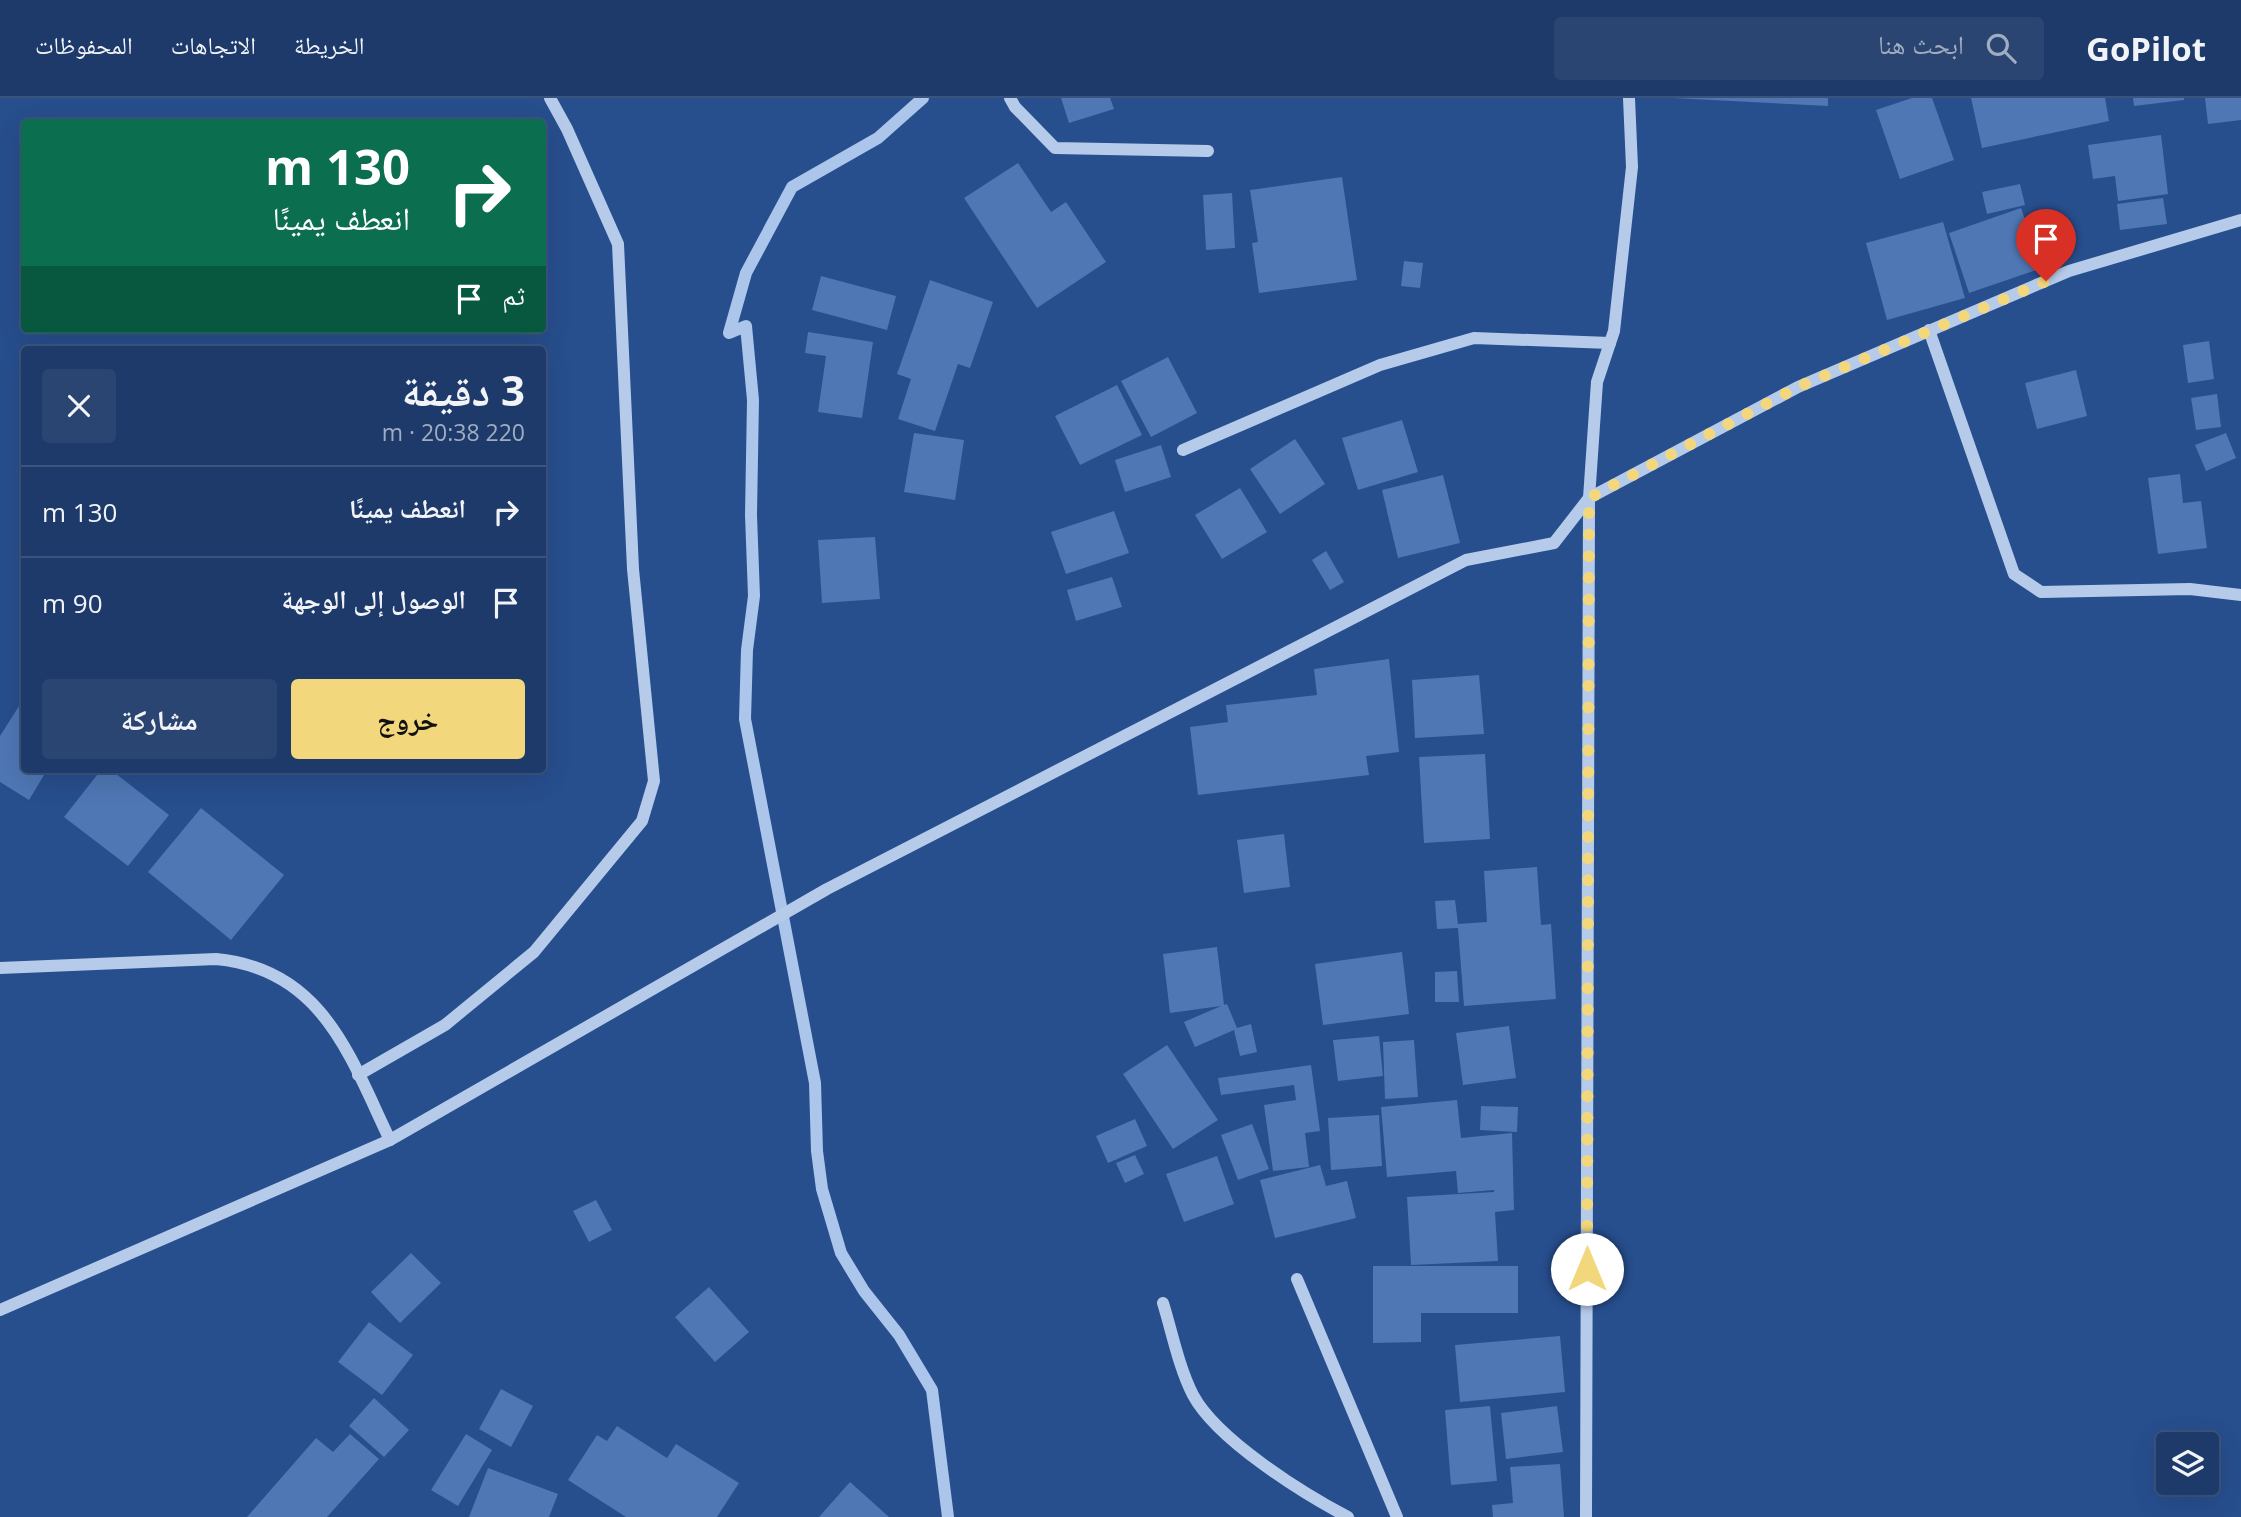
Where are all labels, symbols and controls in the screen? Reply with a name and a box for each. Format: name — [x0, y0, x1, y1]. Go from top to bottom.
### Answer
search box — [1554, 17, 2044, 80]
text: ابحث هنا — [1878, 26, 1964, 62]
text: GoPilot — [2086, 26, 2206, 71]
text: المحفوظات — [35, 28, 133, 61]
text: الاتجاهات — [171, 28, 256, 61]
text: الخريطة — [294, 28, 365, 61]
icon: search — [1982, 29, 2020, 67]
text: 130 m — [265, 133, 410, 199]
icon: right — [434, 147, 525, 238]
text: انعطف يمينًا — [273, 196, 410, 239]
pin — [2016, 209, 2076, 281]
icon: arrive — [2027, 220, 2065, 258]
text: ثم — [502, 277, 525, 313]
icon: arrive — [450, 280, 488, 318]
text: 3 دقيقة — [402, 361, 525, 418]
button: close — [42, 369, 116, 443]
text: 220 m · 20:38 — [382, 416, 525, 448]
text: انعطف يمينًا — [349, 490, 466, 526]
icon: right — [487, 493, 525, 531]
text: 130 m — [42, 494, 117, 530]
text: الوصول إلى الوجهة — [282, 581, 466, 617]
icon: arrive — [487, 584, 525, 622]
text: 90 m — [42, 585, 103, 621]
button: مشاركة — [42, 679, 277, 759]
button: خروج — [291, 679, 525, 759]
position arrow — [1550, 1232, 1624, 1306]
map controls — [2156, 1432, 2219, 1495]
button: layers — [2156, 1432, 2219, 1495]

